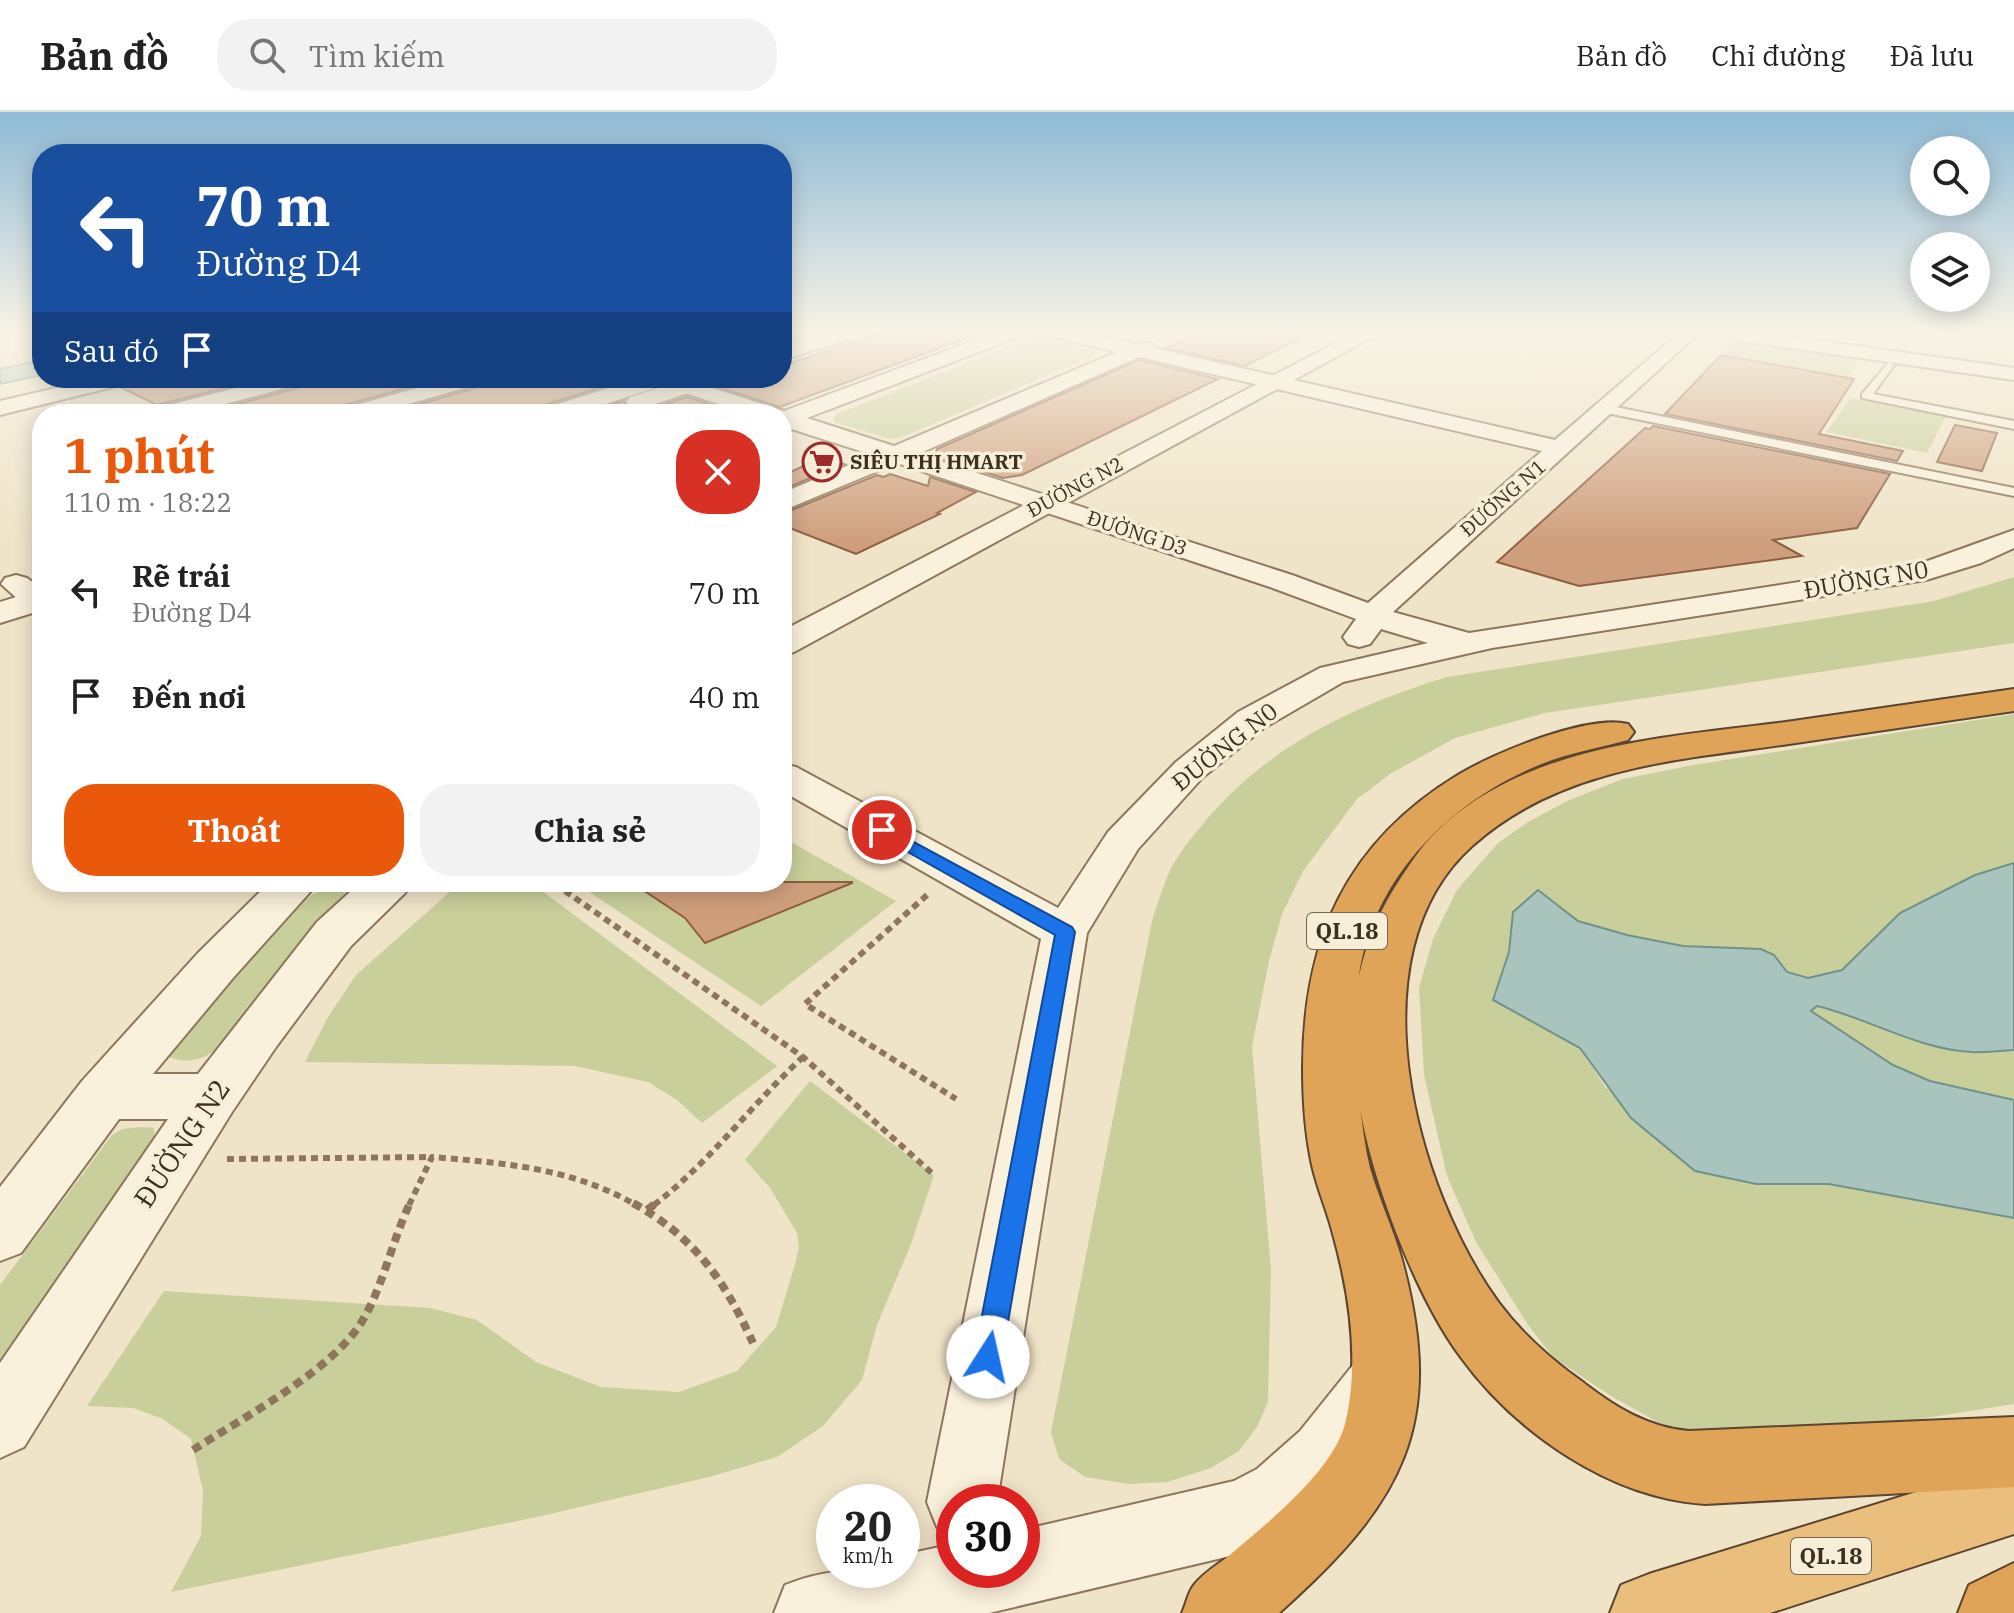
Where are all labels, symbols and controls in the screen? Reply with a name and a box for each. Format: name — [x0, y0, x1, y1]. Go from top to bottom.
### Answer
search box — [217, 19, 777, 91]
text: Bản đồ — [40, 31, 169, 80]
icon: search — [245, 33, 289, 77]
text: Tìm kiếm — [309, 36, 445, 75]
text: Bản đồ — [1576, 37, 1667, 74]
text: Chỉ đường — [1711, 37, 1845, 74]
text: Đã lưu — [1889, 37, 1974, 74]
map controls — [1910, 136, 1990, 312]
button: search — [1910, 136, 1990, 216]
text: 70 m — [196, 169, 331, 241]
icon: left — [64, 176, 168, 280]
button: layers — [1910, 232, 1990, 312]
text: Đường D4 — [196, 239, 362, 286]
icon: arrive — [175, 328, 219, 372]
text: Sau đó — [64, 331, 159, 370]
text: 1 phút — [64, 424, 215, 486]
button: close — [676, 430, 760, 514]
supermarket icon: SIÊU THỊ HMART — [801, 441, 843, 483]
place label: SIÊU THỊ HMART — [850, 448, 1023, 475]
street label: ĐƯỜNG N2 — [1022, 450, 1128, 523]
street label: ĐƯỜNG N1 — [1454, 453, 1551, 542]
text: 110 m · 18:22 — [64, 485, 232, 519]
street label: ĐƯỜNG D3 — [1084, 504, 1191, 561]
street label: ĐƯỜNG N0 — [1801, 552, 1931, 606]
text: Rẽ trái — [132, 556, 230, 595]
icon: left — [64, 570, 108, 614]
text: 70 m — [688, 573, 760, 612]
text: Đường D4 — [132, 595, 252, 629]
icon: arrive — [64, 674, 108, 718]
text: Đến nơi — [132, 677, 246, 716]
text: 40 m — [688, 677, 760, 716]
street label: ĐƯỜNG N0 — [1165, 695, 1284, 798]
button: Thoát — [64, 784, 404, 876]
button: Chia sẻ — [420, 784, 760, 876]
pin — [848, 796, 916, 864]
icon: arrive — [860, 808, 904, 852]
road number: QL.18 — [1307, 913, 1387, 949]
street label: ĐƯỜNG N2 — [125, 1071, 238, 1214]
position arrow — [946, 1315, 1030, 1399]
speed limit sign: 30 — [936, 1484, 1040, 1588]
text: 20 — [844, 1500, 892, 1552]
road number: QL.18 — [1791, 1538, 1871, 1574]
text: km/h — [843, 1542, 893, 1569]

